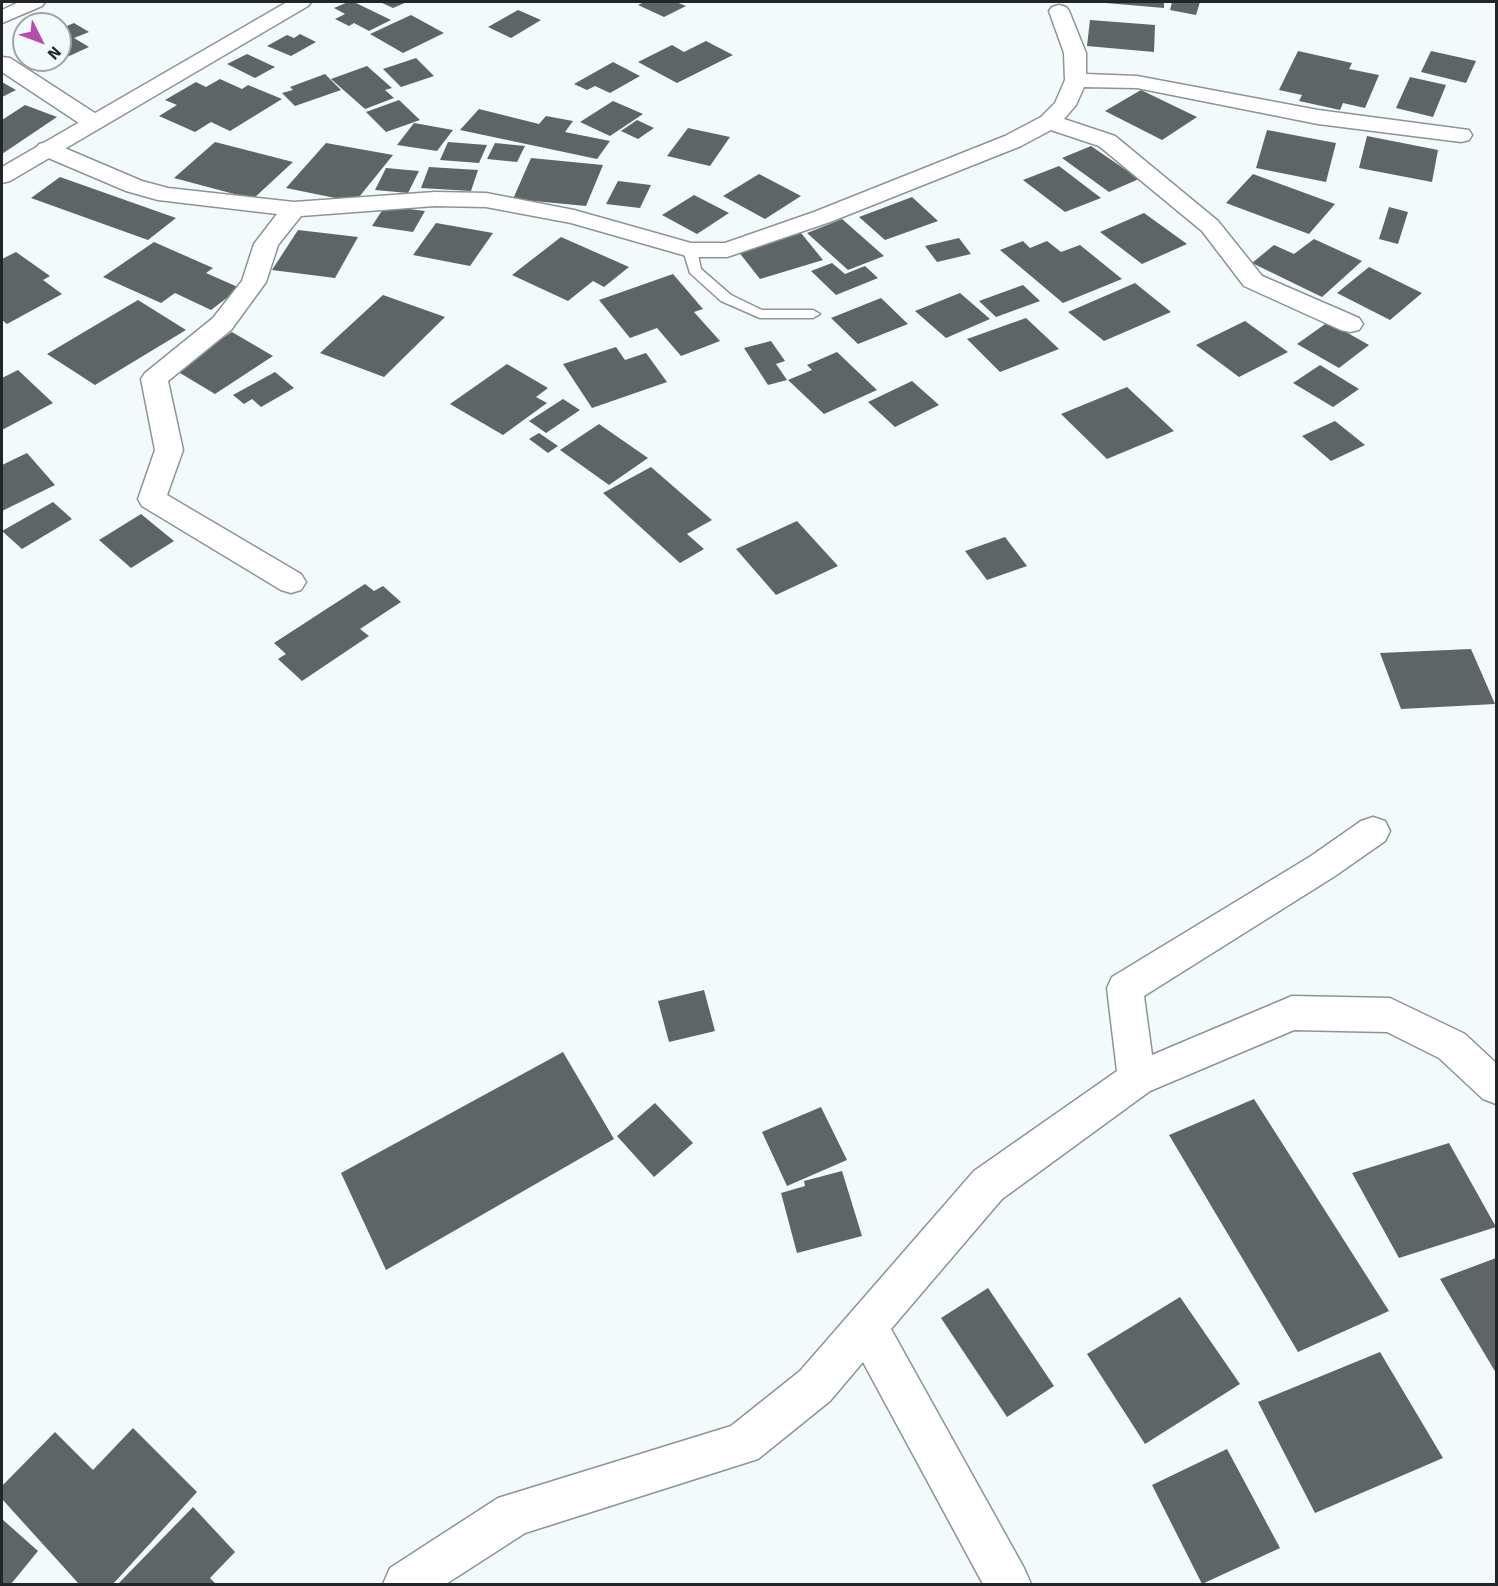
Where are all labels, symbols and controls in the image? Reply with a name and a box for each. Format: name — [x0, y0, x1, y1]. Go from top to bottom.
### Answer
north arrow — [12, 12, 72, 72]
text: N — [43, 42, 65, 64]

